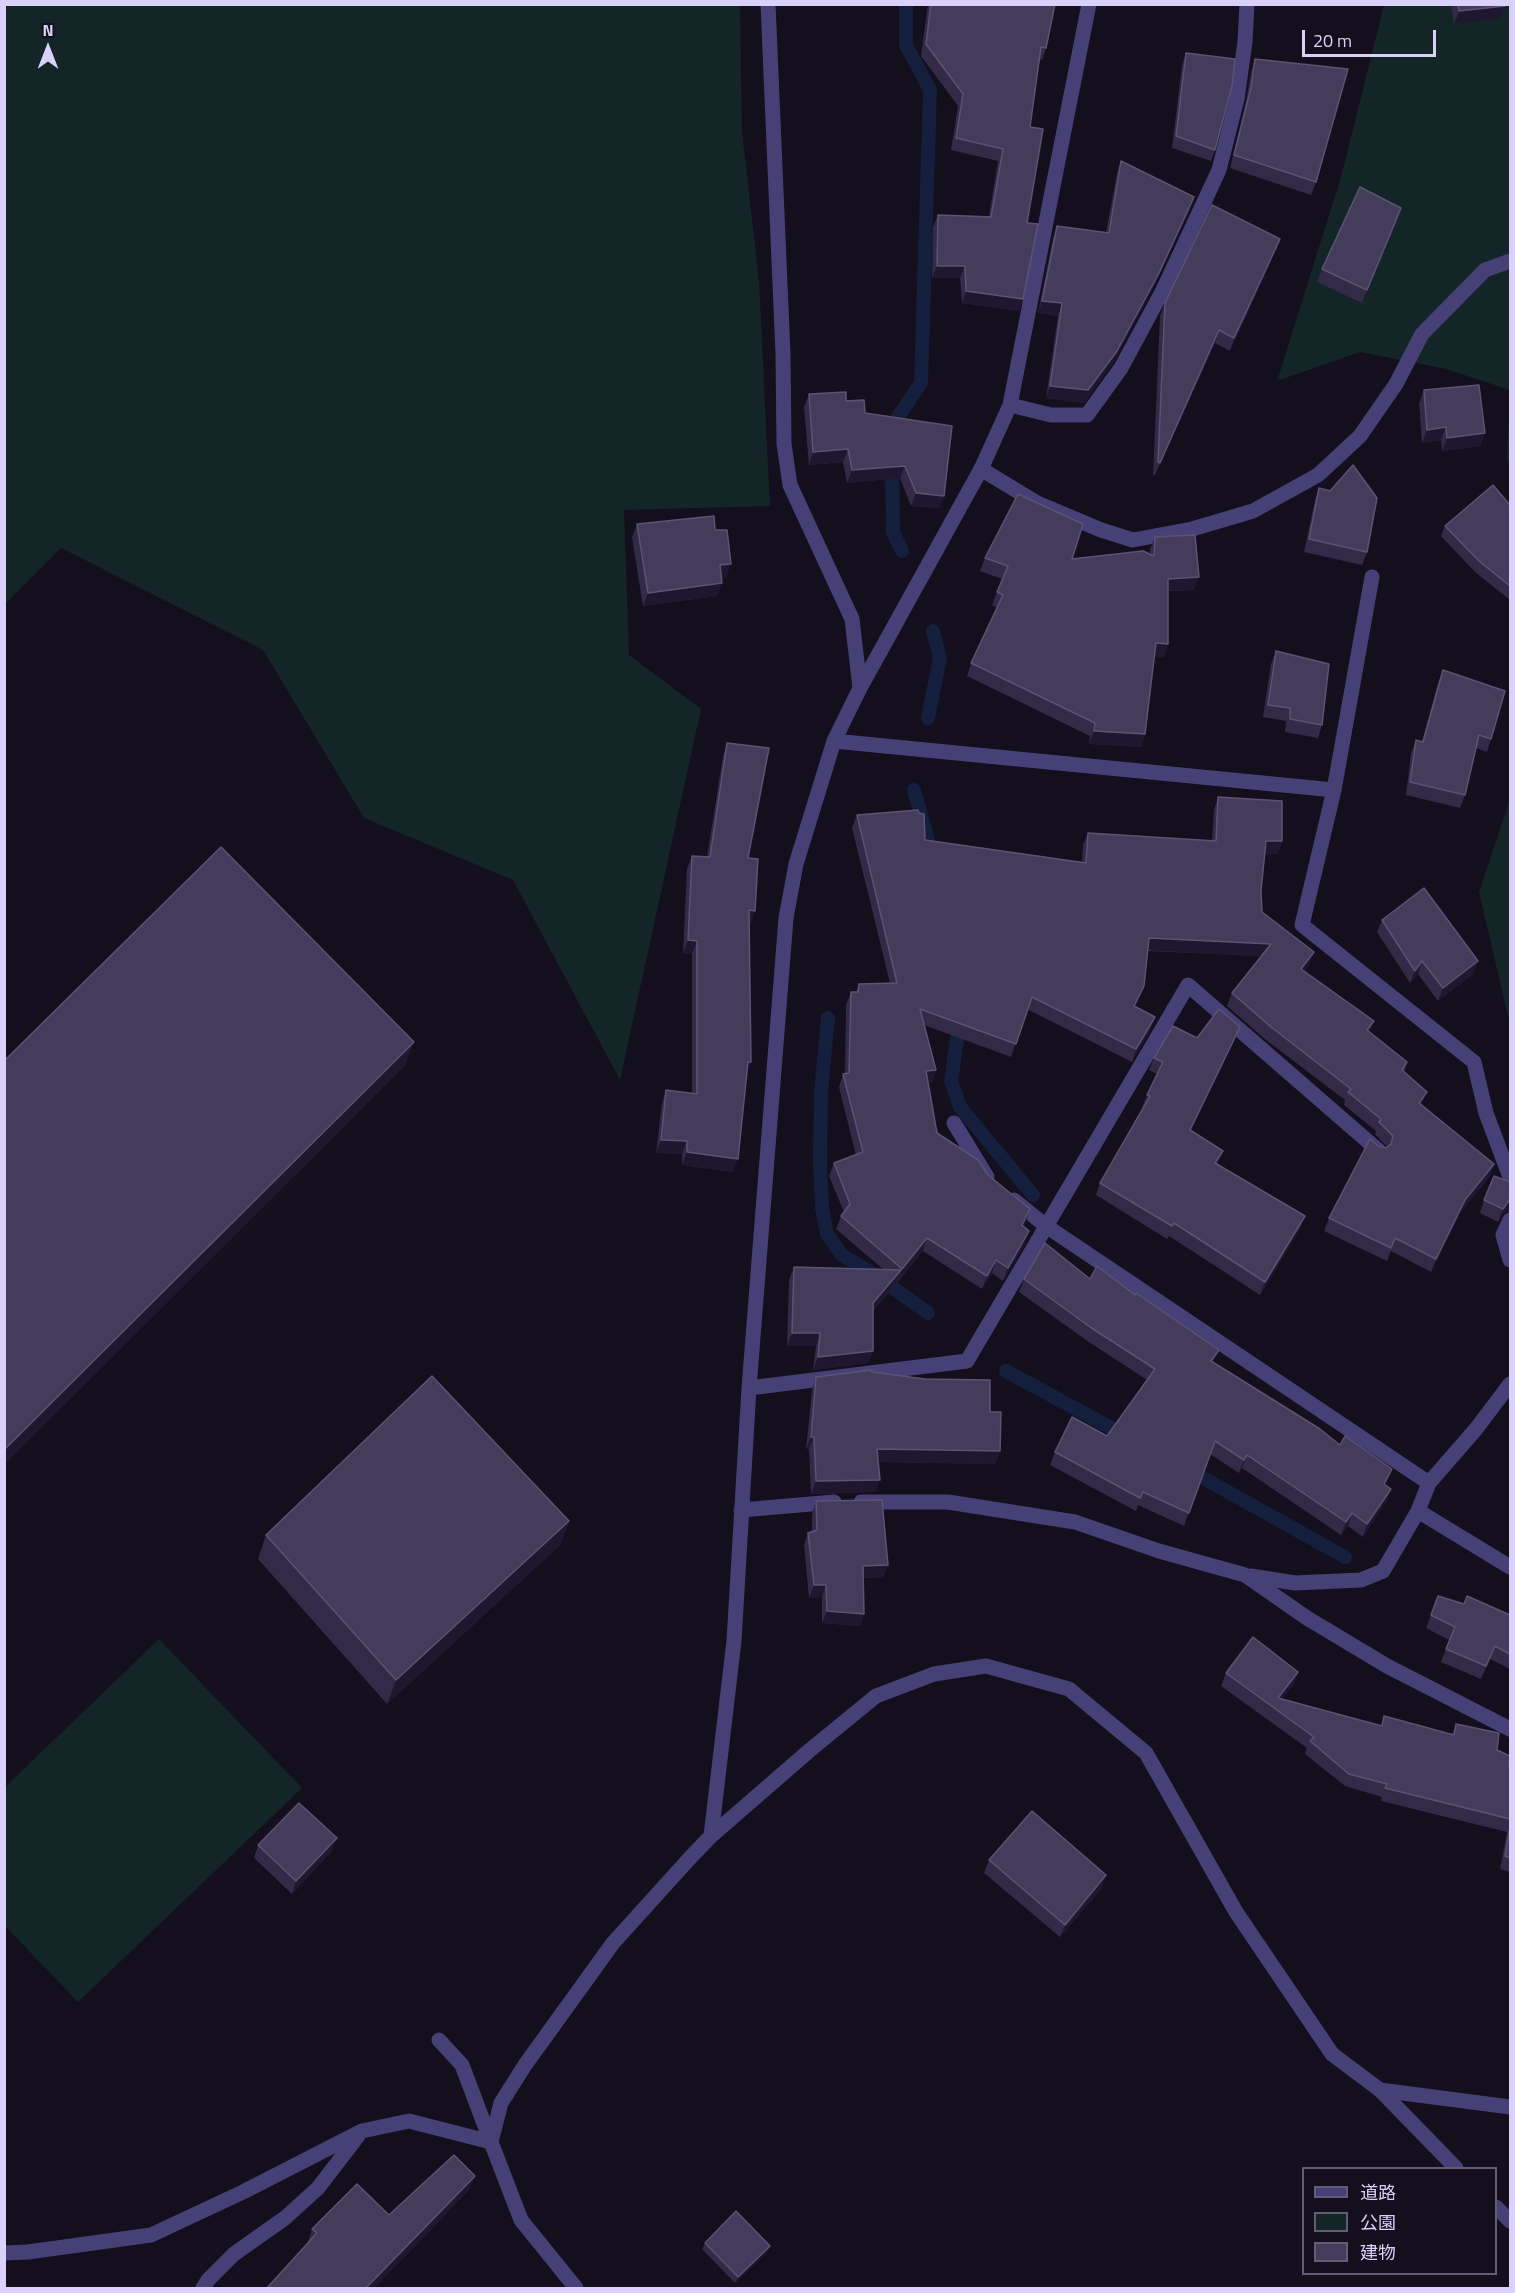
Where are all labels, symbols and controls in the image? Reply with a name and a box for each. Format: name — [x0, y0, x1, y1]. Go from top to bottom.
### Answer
north arrow — [18, 18, 78, 78]
text: N — [42, 18, 54, 42]
scale bar — [1305, 18, 1438, 56]
text: 20 m — [1313, 27, 1352, 54]
legend — [1302, 2167, 1497, 2275]
text: 道路 — [1360, 2179, 1396, 2206]
text: 公園 — [1360, 2209, 1396, 2236]
text: 建物 — [1360, 2239, 1396, 2266]

